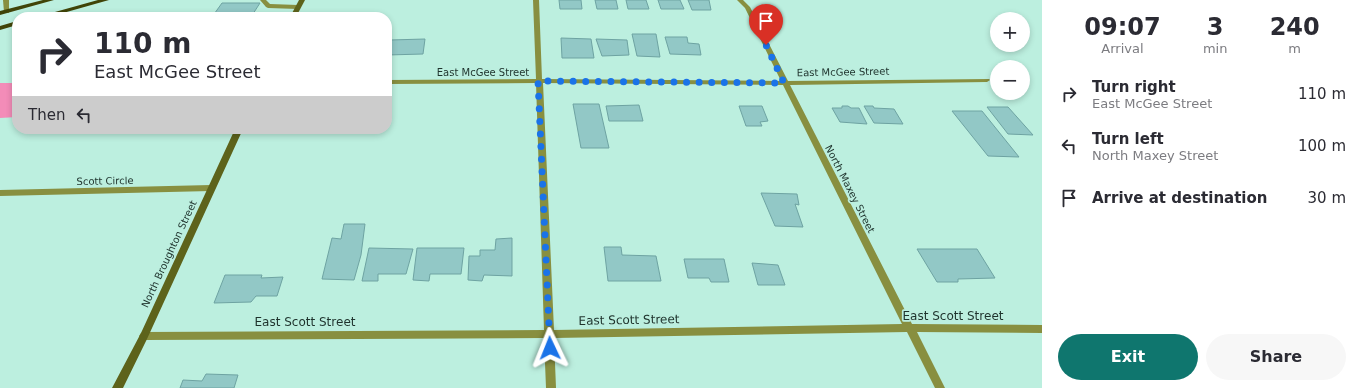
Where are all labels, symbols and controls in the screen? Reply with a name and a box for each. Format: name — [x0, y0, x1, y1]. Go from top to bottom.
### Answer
pin — [749, 4, 783, 45]
icon: arrive — [755, 10, 777, 32]
map controls — [990, 12, 1030, 100]
button: + — [990, 12, 1030, 52]
text: 09:07 — [1084, 13, 1161, 41]
text: 3 — [1207, 13, 1223, 41]
text: 240 — [1270, 13, 1320, 41]
text: 110 m — [94, 27, 191, 60]
icon: right — [28, 28, 80, 80]
text: Arrival — [1101, 41, 1144, 56]
text: min — [1203, 41, 1227, 56]
text: m — [1288, 41, 1301, 56]
button: − — [990, 60, 1030, 100]
text: East McGee Street — [94, 61, 261, 82]
street label: East McGee Street — [797, 66, 889, 78]
street label: East McGee Street — [437, 67, 529, 78]
text: Turn right — [1092, 78, 1176, 96]
icon: right — [1058, 83, 1080, 105]
text: 110 m — [1298, 85, 1346, 103]
text: East McGee Street — [1092, 96, 1212, 111]
icon: left — [73, 104, 95, 126]
text: Then — [28, 106, 65, 124]
text: Turn left — [1092, 130, 1164, 148]
icon: left — [1058, 135, 1080, 157]
text: 100 m — [1298, 137, 1346, 155]
street label: North Maxey Street — [823, 143, 877, 235]
text: North Maxey Street — [1092, 148, 1218, 163]
street label: Scott Circle — [76, 175, 134, 187]
icon: arrive — [1058, 187, 1080, 209]
text: Arrive at destination — [1092, 189, 1267, 207]
text: 30 m — [1308, 189, 1346, 207]
street label: North Broughton Street — [139, 199, 199, 309]
street label: East Scott Street — [903, 309, 1004, 323]
street label: East Scott Street — [578, 312, 680, 328]
street label: East Scott Street — [255, 315, 356, 329]
position arrow — [529, 327, 571, 369]
button: Exit — [1058, 334, 1198, 380]
button: Share — [1206, 334, 1346, 380]

